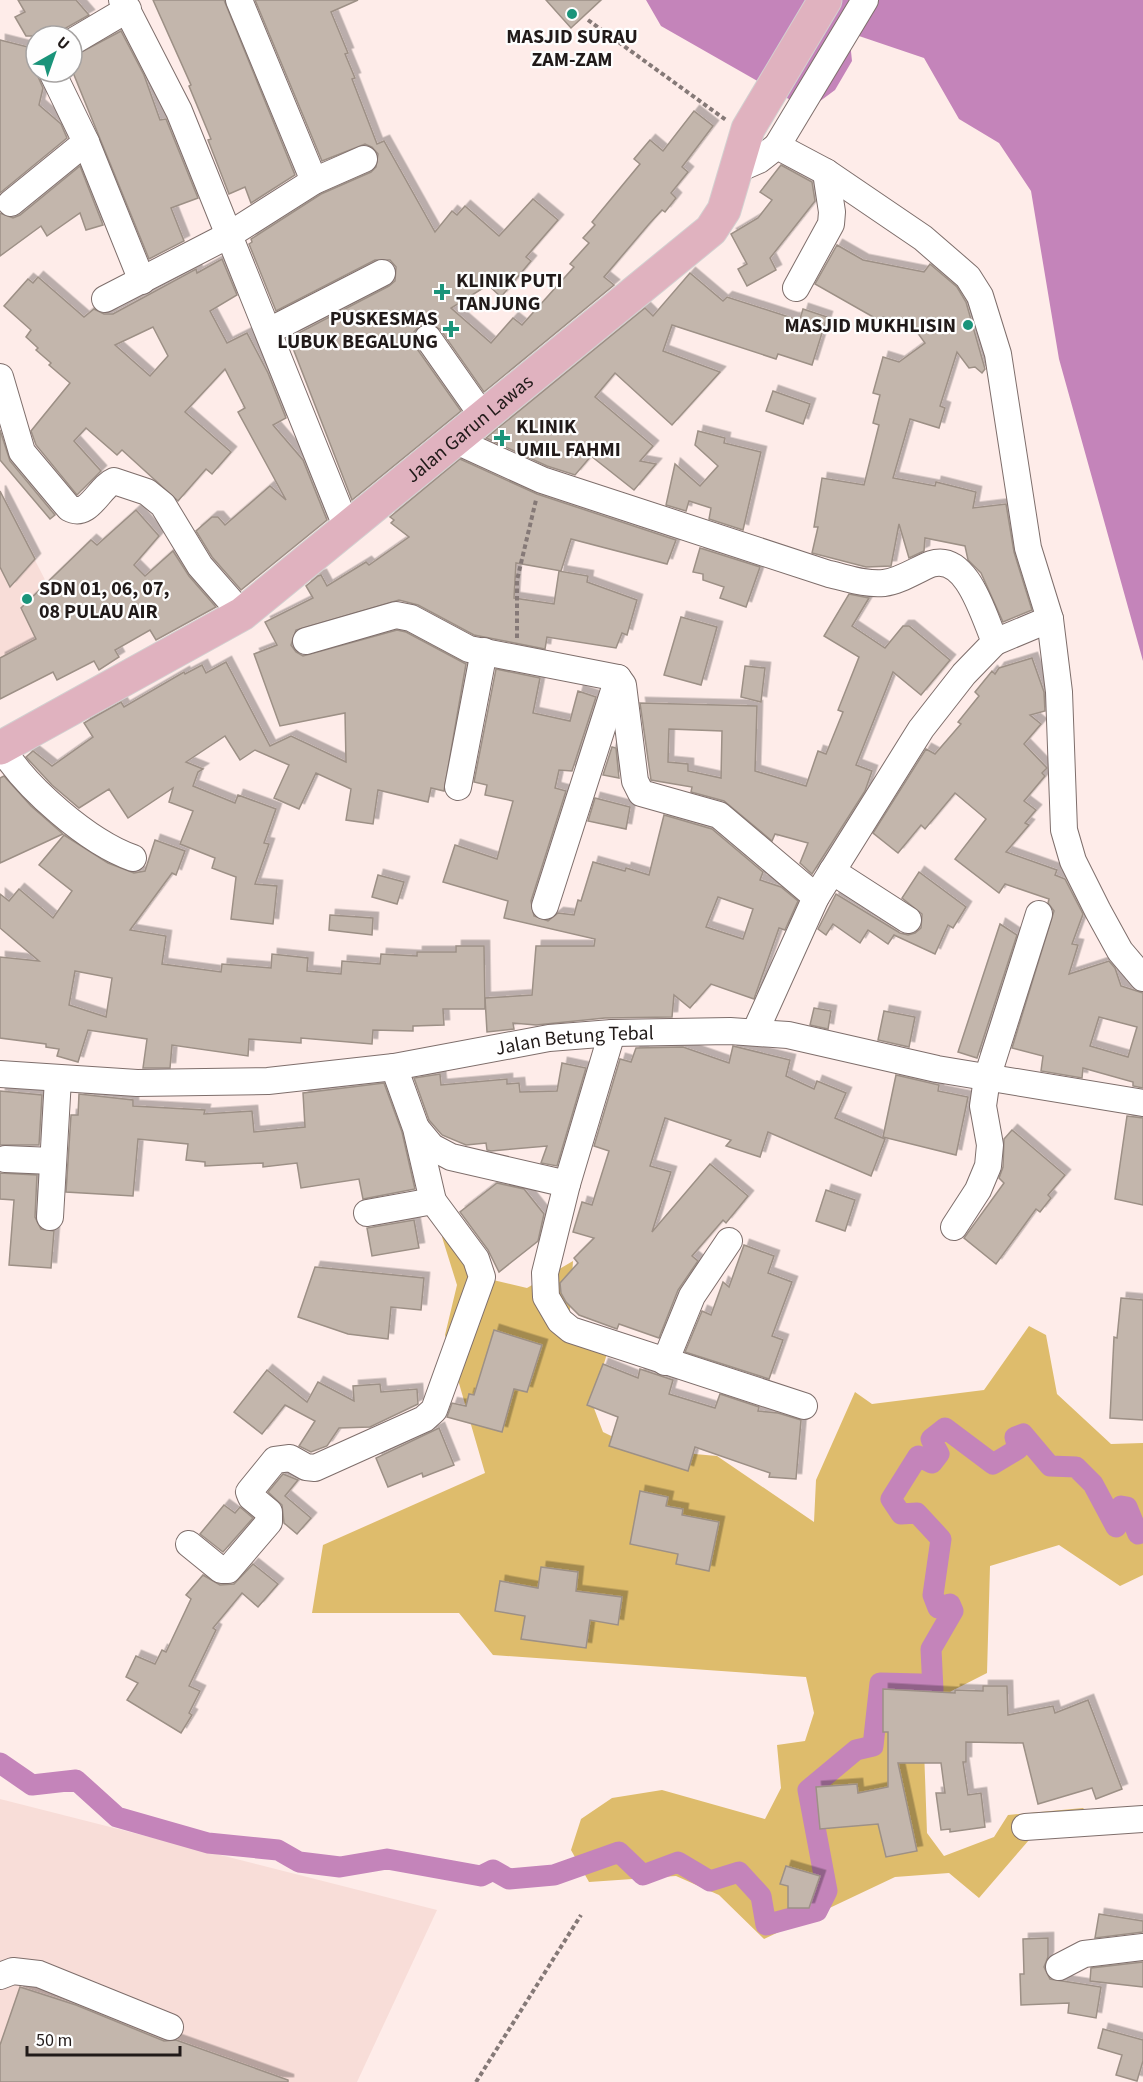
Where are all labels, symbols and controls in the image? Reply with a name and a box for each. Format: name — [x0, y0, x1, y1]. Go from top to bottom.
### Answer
marker: MASJID SURAU ZAM-ZAM — [565, 7, 579, 21]
place label: MASJID SURAU ZAM-ZAM — [506, 23, 638, 74]
north arrow — [24, 24, 84, 84]
text: U — [52, 31, 74, 55]
place label: KLINIK PUTI TANJUNG — [456, 267, 563, 318]
marker: KLINIK PUTI TANJUNG — [433, 283, 451, 301]
place label: PUSKESMAS LUBUK BEGALUNG — [277, 305, 438, 356]
place label: MASJID MUKHLISIN — [785, 312, 956, 340]
marker: MASJID MUKHLISIN — [961, 318, 975, 332]
marker: PUSKESMAS LUBUK BEGALUNG — [442, 320, 460, 338]
street label: Jalan Garun Lawas — [400, 368, 539, 490]
place label: KLINIK UMIL FAHMI — [516, 413, 621, 464]
marker: KLINIK UMIL FAHMI — [493, 429, 511, 447]
place label: SDN 01, 06, 07, 08 PULAU AIR — [39, 575, 169, 626]
marker: SDN 01, 06, 07, 08 PULAU AIR — [20, 592, 34, 606]
street label: Jalan Betung Tebal — [493, 1019, 654, 1063]
scale bar — [27, 2019, 180, 2057]
text: 50 m — [36, 2028, 72, 2053]

